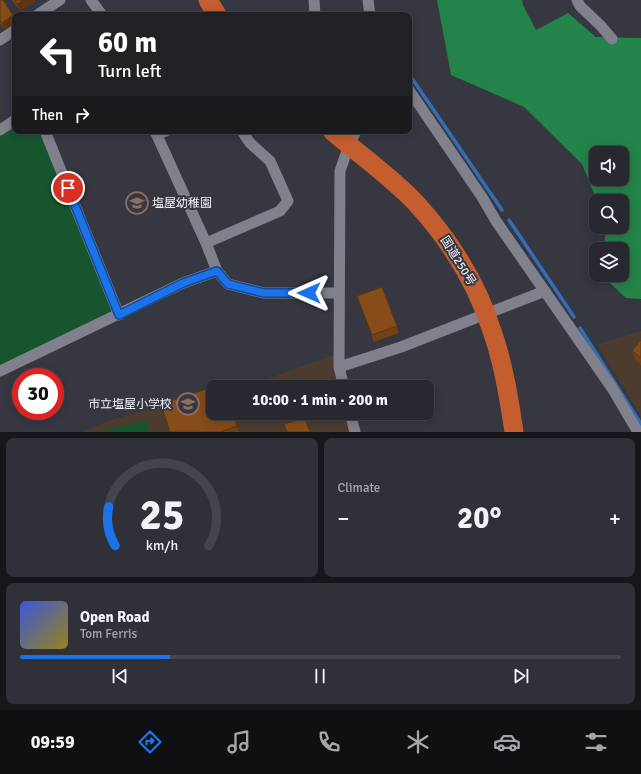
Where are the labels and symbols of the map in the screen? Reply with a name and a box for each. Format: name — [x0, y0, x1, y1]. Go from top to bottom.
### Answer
pin — [51, 171, 85, 205]
school or university icon: 塩屋幼稚園 — [124, 190, 150, 216]
place label: 塩屋幼稚園 — [152, 196, 212, 211]
street label: 国道250号 — [437, 234, 479, 288]
position arrow — [288, 272, 330, 314]
speed limit sign: 30 — [12, 368, 64, 420]
school or university icon: 市立塩屋小学校 — [175, 391, 201, 417]
place label: 市立塩屋小学校 — [88, 397, 172, 412]

